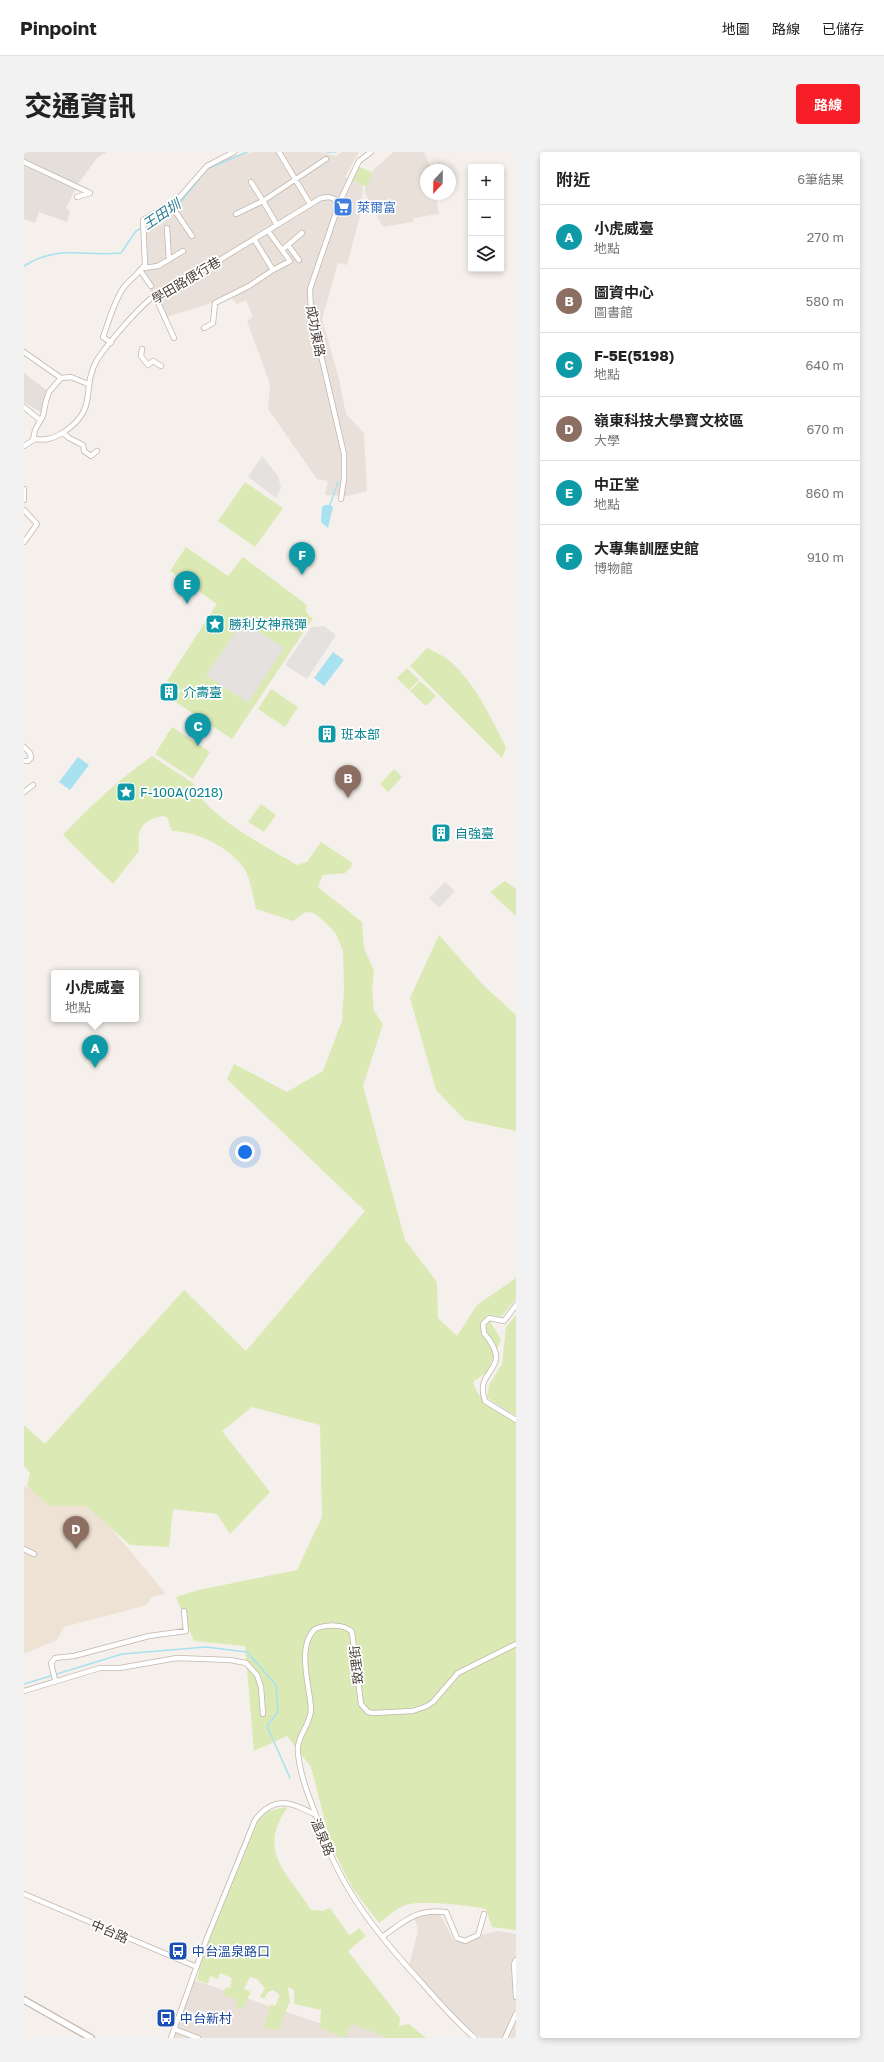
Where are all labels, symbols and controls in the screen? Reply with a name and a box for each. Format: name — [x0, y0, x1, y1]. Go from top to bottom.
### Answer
text: Pinpoint — [20, 16, 97, 39]
text: 地圖 — [722, 20, 750, 37]
text: 路線 — [772, 20, 800, 37]
text: 已儲存 — [822, 20, 864, 37]
button: 路線 — [796, 84, 860, 124]
text: 交通資訊 — [24, 89, 136, 122]
north arrow — [420, 164, 456, 200]
map controls — [468, 164, 504, 272]
button: + — [468, 164, 504, 200]
text: 附近 — [556, 169, 590, 190]
text: 6筆結果 — [797, 171, 844, 187]
water label: 王田圳 — [139, 194, 185, 233]
supermarket icon: 萊爾富 — [332, 196, 354, 218]
place label: 萊爾富 — [357, 199, 396, 215]
button: − — [468, 200, 504, 236]
text: 小虎威臺 — [594, 219, 654, 237]
text: A — [564, 229, 574, 245]
text: 270 m — [807, 229, 844, 245]
button: layers — [468, 236, 504, 272]
text: 地點 — [594, 240, 620, 256]
street label: 學田路便行巷 — [148, 253, 224, 307]
text: 圖資中心 — [594, 283, 654, 301]
text: B — [564, 293, 574, 309]
text: 580 m — [806, 293, 844, 309]
street label: 成功東路 — [303, 304, 329, 358]
text: 圖書館 — [594, 304, 633, 320]
text: F-5E(5198) — [594, 346, 675, 364]
text: C — [564, 357, 574, 373]
text: 640 m — [805, 357, 844, 373]
text: 地點 — [594, 366, 620, 382]
text: 嶺東科技大學寶文校區 — [594, 411, 744, 429]
text: D — [564, 421, 574, 437]
text: 670 m — [806, 421, 844, 437]
text: 大學 — [594, 432, 620, 448]
text: 中正堂 — [594, 475, 639, 493]
text: E — [565, 485, 573, 501]
text: 860 m — [805, 485, 844, 501]
text: 地點 — [594, 496, 620, 512]
text: 大專集訓歷史館 — [594, 539, 699, 557]
pin: F — [289, 542, 315, 575]
text: F — [565, 549, 573, 565]
text: 910 m — [807, 549, 844, 565]
text: 博物館 — [594, 560, 633, 576]
pin: E — [174, 571, 200, 604]
place icon: 勝利女神飛彈 — [204, 613, 226, 635]
place label: 勝利女神飛彈 — [229, 616, 307, 632]
building icon: 介壽臺 — [158, 681, 180, 703]
place label: 介壽臺 — [183, 684, 222, 700]
pin: C — [185, 713, 211, 746]
building icon: 班本部 — [316, 723, 338, 745]
place label: 班本部 — [341, 726, 380, 742]
pin: B — [335, 765, 361, 798]
place icon: F-100A(0218) — [115, 781, 137, 803]
place label: F-100A(0218) — [140, 784, 224, 800]
building icon: 自強臺 — [430, 822, 452, 844]
place label: 自強臺 — [455, 825, 494, 841]
popup — [51, 970, 139, 1022]
text: 小虎威臺 — [65, 978, 125, 996]
text: 地點 — [65, 999, 91, 1015]
pin: A — [82, 1035, 108, 1068]
your location — [235, 1142, 255, 1162]
pin: D — [63, 1516, 89, 1549]
street label: 致理街 — [346, 1645, 366, 1685]
street label: 溫泉路 — [308, 1816, 338, 1858]
street label: 中台路 — [89, 1916, 131, 1946]
bus stop icon: 中台溫泉路口 — [167, 1940, 189, 1962]
place label: 中台溫泉路口 — [192, 1943, 270, 1959]
bus stop icon: 中台新村 — [155, 2007, 177, 2029]
place label: 中台新村 — [180, 2010, 232, 2026]

